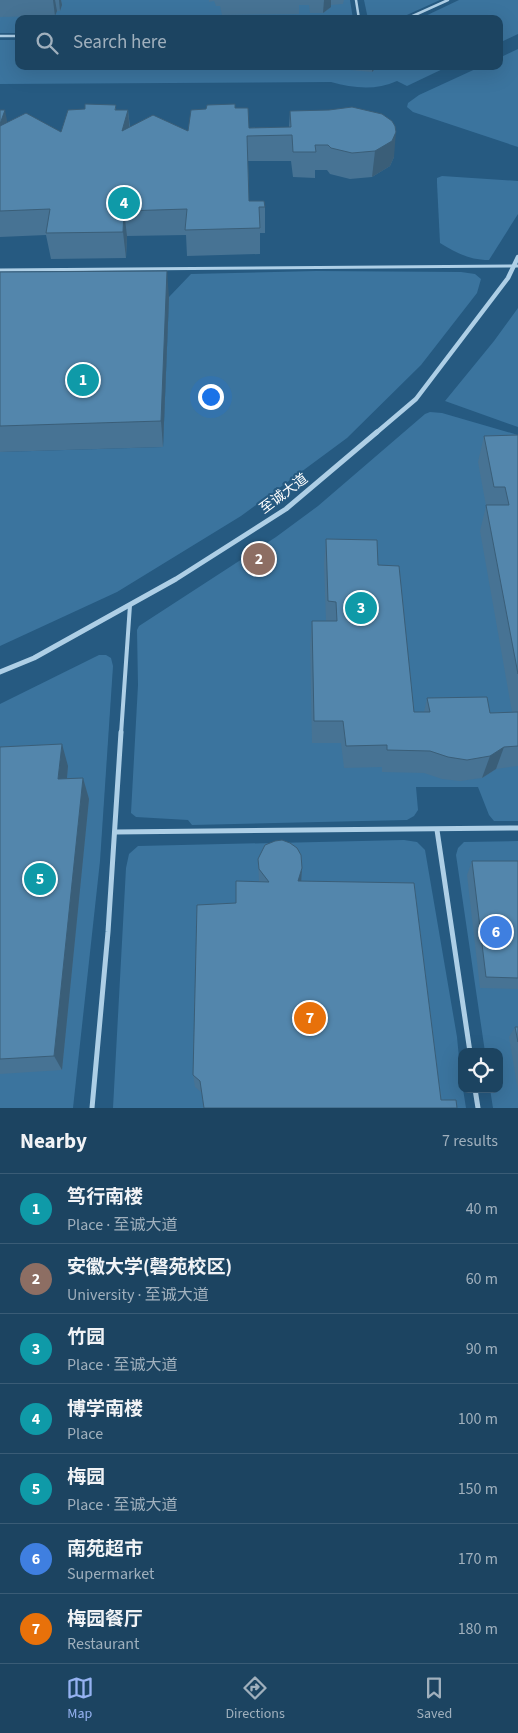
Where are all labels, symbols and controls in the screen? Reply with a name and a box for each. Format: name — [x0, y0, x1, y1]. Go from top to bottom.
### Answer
search box — [15, 15, 503, 70]
icon: search — [33, 29, 61, 57]
text: Search here — [73, 29, 167, 56]
pin: 4 — [108, 184, 140, 222]
pin: 1 — [67, 361, 99, 399]
your location — [198, 384, 224, 410]
street label: 至诚大道 — [256, 469, 312, 519]
pin: 2 — [243, 540, 275, 578]
pin: 3 — [345, 589, 377, 627]
pin: 5 — [24, 860, 56, 898]
pin: 6 — [480, 913, 512, 951]
pin: 7 — [294, 999, 326, 1037]
map controls — [458, 1048, 503, 1093]
button: locate — [458, 1048, 503, 1093]
text: Nearby — [20, 1126, 87, 1156]
text: 7 results — [442, 1130, 498, 1152]
text: 笃行南楼 — [67, 1184, 143, 1211]
text: 1 — [32, 1198, 40, 1220]
text: 40 m — [466, 1198, 498, 1220]
text: Place · 至诚大道 — [67, 1214, 177, 1236]
text: 安徽大学(磬苑校区) — [67, 1254, 232, 1281]
text: 2 — [32, 1268, 40, 1290]
text: 60 m — [466, 1268, 498, 1290]
text: University · 至诚大道 — [67, 1284, 209, 1306]
text: 竹园 — [67, 1324, 105, 1351]
text: 3 — [32, 1338, 40, 1360]
text: 90 m — [466, 1338, 498, 1360]
text: Place · 至诚大道 — [67, 1354, 177, 1376]
text: 博学南楼 — [67, 1396, 143, 1423]
text: 4 — [32, 1408, 40, 1430]
text: 100 m — [458, 1408, 498, 1430]
text: Place — [67, 1423, 103, 1445]
text: 梅园 — [67, 1464, 105, 1491]
text: 5 — [32, 1478, 40, 1500]
text: 150 m — [458, 1478, 498, 1500]
text: Place · 至诚大道 — [67, 1494, 177, 1516]
text: 南苑超市 — [67, 1536, 143, 1563]
text: 6 — [32, 1548, 40, 1570]
text: 170 m — [458, 1548, 498, 1570]
text: Supermarket — [67, 1563, 154, 1585]
text: 梅园餐厅 — [67, 1606, 143, 1633]
text: 7 — [32, 1618, 40, 1640]
text: 180 m — [458, 1618, 498, 1640]
text: Restaurant — [67, 1633, 140, 1655]
tab: Map — [66, 1674, 94, 1724]
tab: Directions — [226, 1674, 285, 1724]
tab: Saved — [416, 1674, 452, 1724]

